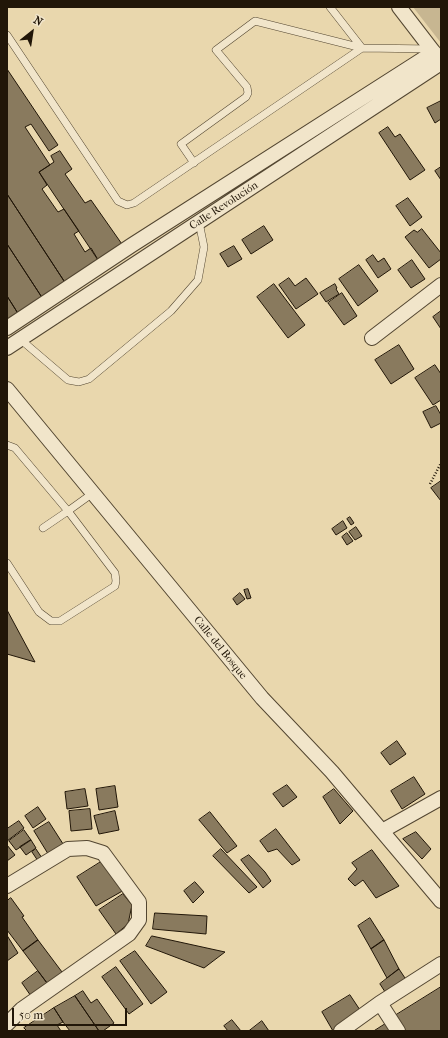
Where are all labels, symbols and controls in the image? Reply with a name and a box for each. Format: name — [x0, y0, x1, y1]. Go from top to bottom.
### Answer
north arrow — [12, 12, 52, 52]
text: N — [31, 13, 45, 29]
street label: Calle Revolución — [187, 179, 261, 233]
street label: Calle del Bosque — [191, 614, 249, 682]
scale bar — [14, 1000, 129, 1026]
text: 50 m — [19, 1008, 43, 1022]

